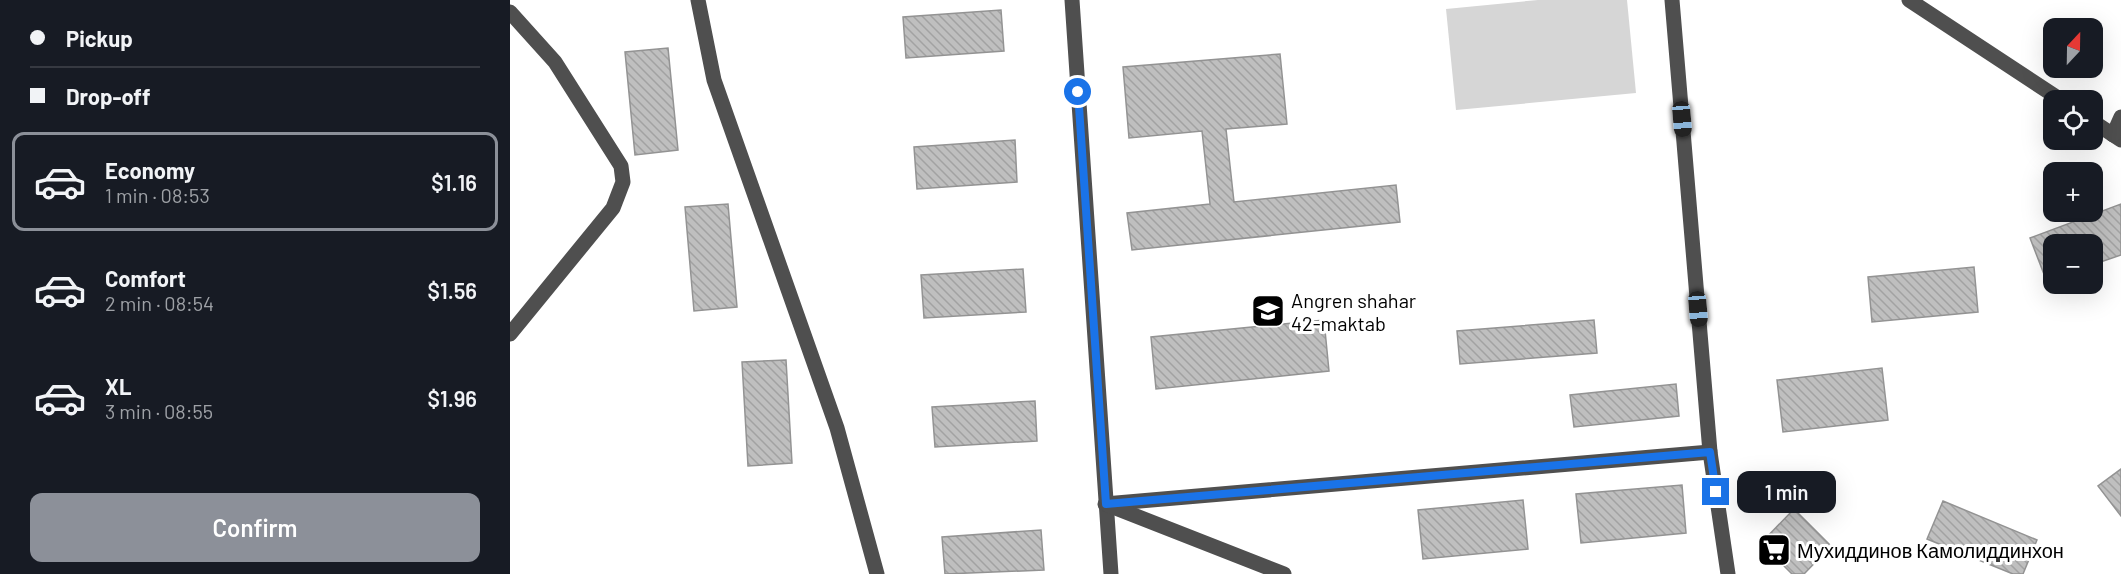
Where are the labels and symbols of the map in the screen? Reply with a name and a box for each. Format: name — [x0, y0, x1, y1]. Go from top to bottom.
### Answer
north arrow — [2043, 18, 2103, 78]
route start — [1064, 78, 1091, 105]
car — [1671, 100, 1693, 138]
place label: Angren shahar 42-maktab — [1291, 288, 1416, 335]
car — [1687, 290, 1709, 328]
school or university icon: Angren shahar 42-maktab — [1250, 293, 1286, 329]
callout: 1 min — [1737, 471, 1836, 513]
route end — [1702, 478, 1729, 505]
supermarket icon: Мухиддинов Камолиддинхон — [1756, 532, 1792, 568]
place label: Мухиддинов Камолиддинхон — [1797, 538, 2064, 562]

